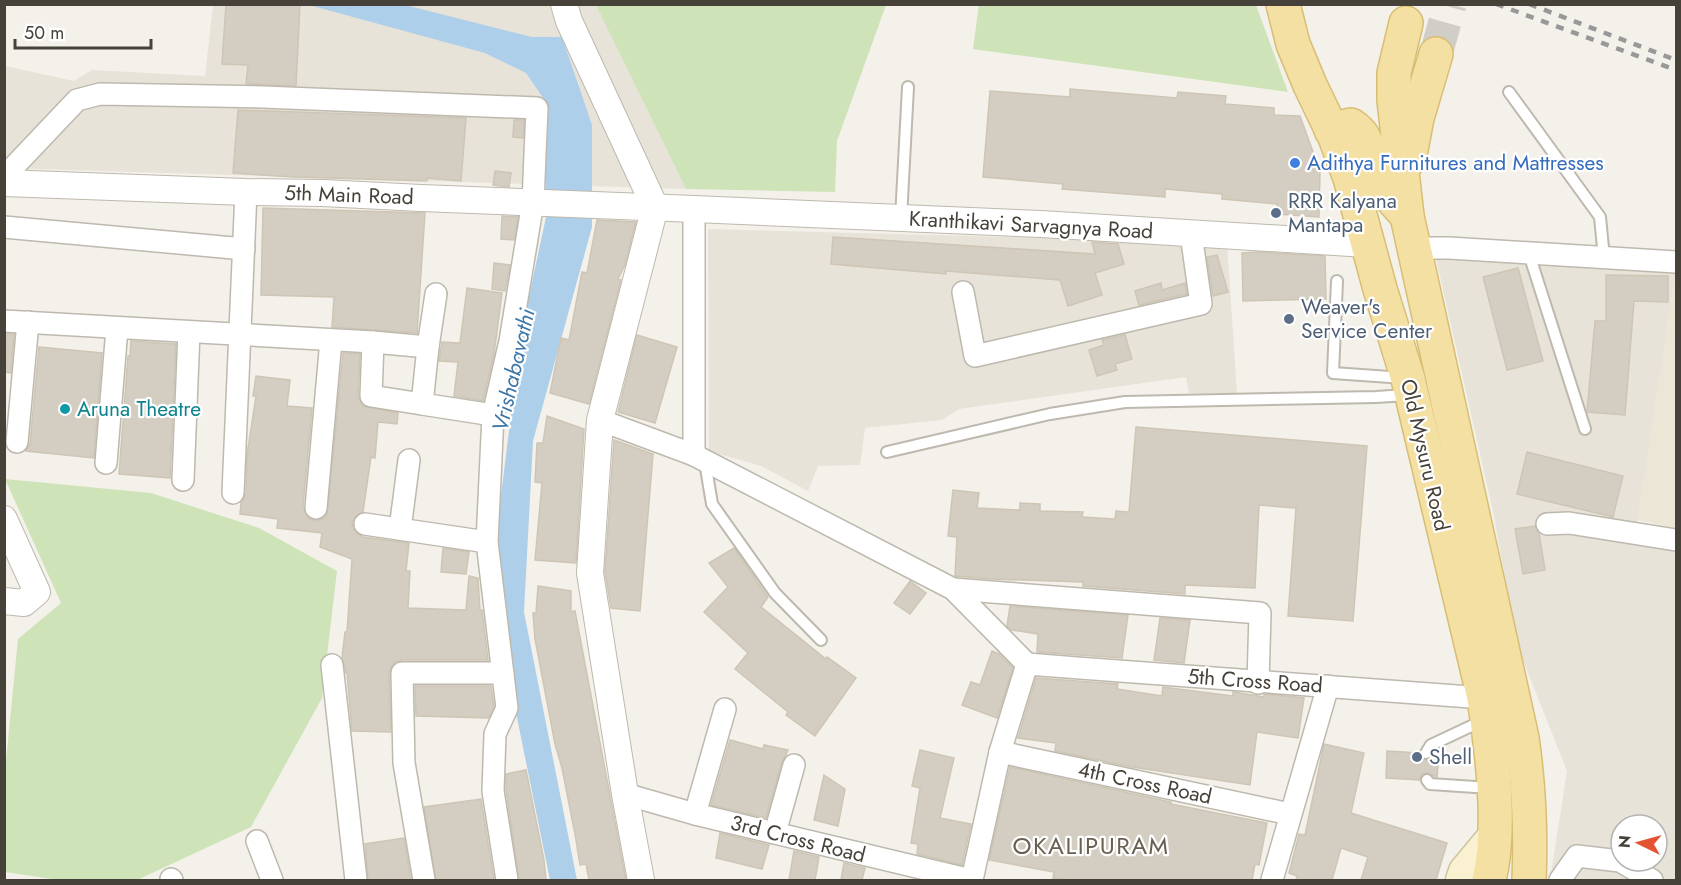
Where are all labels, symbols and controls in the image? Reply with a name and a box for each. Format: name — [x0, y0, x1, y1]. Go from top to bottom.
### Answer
scale bar — [15, 12, 152, 50]
text: 50 m — [24, 20, 64, 46]
place label: Adithya Furnitures and Mattresses — [1307, 148, 1604, 178]
marker: Adithya Furnitures and Mattresses — [1288, 156, 1302, 170]
street label: 5th Main Road — [284, 178, 414, 212]
place label: RRR Kalyana Mantapa — [1288, 186, 1397, 240]
street label: Kranthikavi Sarvagnya Road — [908, 204, 1154, 246]
marker: RRR Kalyana Mantapa — [1269, 206, 1283, 220]
place label: Weaver's Service Center — [1301, 292, 1433, 346]
water label: Vrishabavathi — [483, 305, 543, 435]
marker: Weaver's Service Center — [1282, 312, 1296, 326]
street label: Old Mysuru Road — [1393, 376, 1457, 534]
place label: Aruna Theatre — [77, 394, 201, 424]
marker: Aruna Theatre — [58, 402, 72, 416]
street label: 5th Cross Road — [1186, 661, 1324, 701]
place label: Shell — [1429, 742, 1472, 772]
marker: Shell — [1410, 750, 1424, 764]
street label: 4th Cross Road — [1075, 754, 1215, 812]
street label: 3rd Cross Road — [727, 808, 869, 870]
north arrow — [1609, 813, 1669, 873]
district label: OKALIPURAM — [1013, 828, 1169, 863]
text: N — [1613, 834, 1637, 849]

